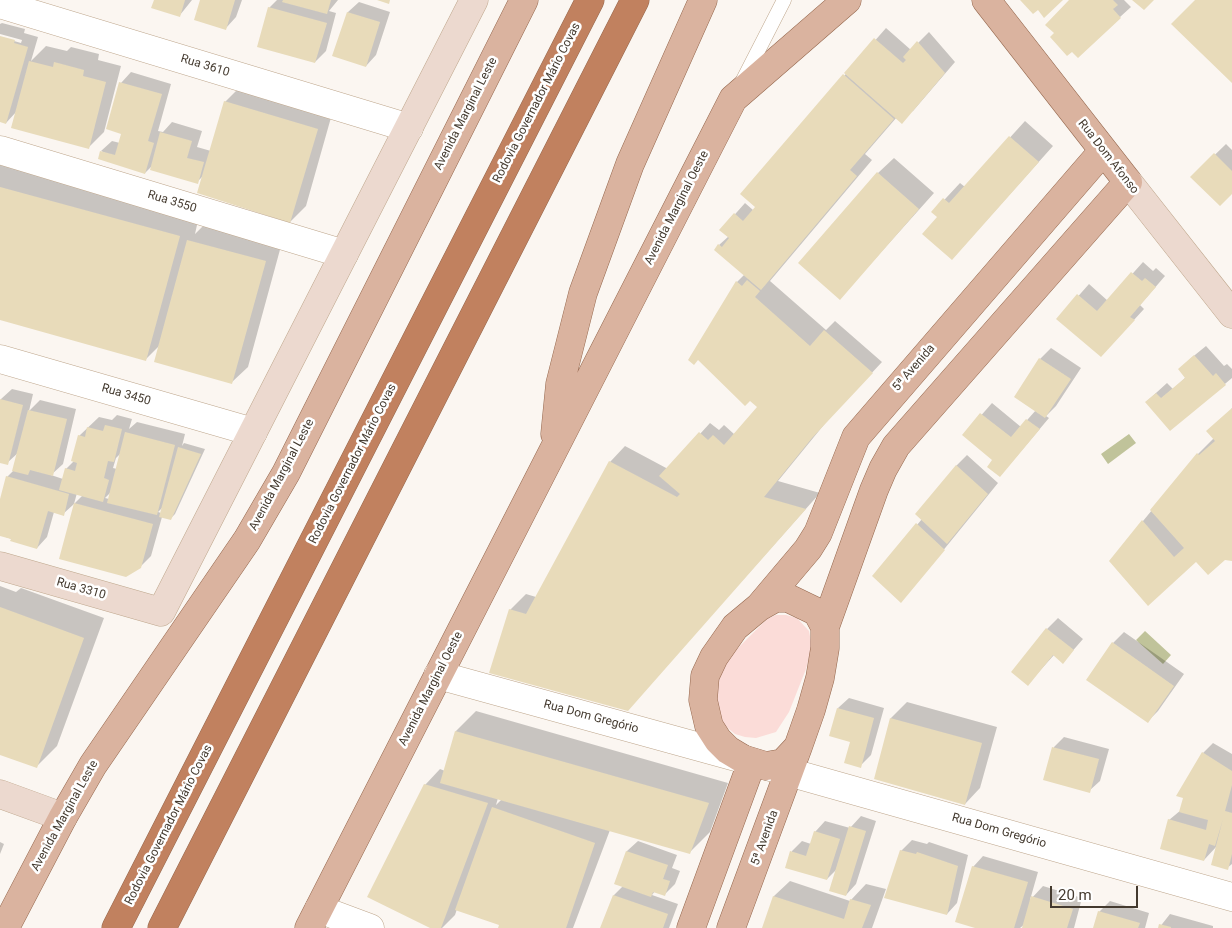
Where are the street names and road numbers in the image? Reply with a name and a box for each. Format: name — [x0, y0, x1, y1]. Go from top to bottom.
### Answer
street label: Rodovia Governador Mário Covas — [490, 21, 584, 185]
street label: Rua 3610 — [179, 52, 231, 80]
street label: Avenida Marginal Leste — [431, 55, 501, 173]
street label: Rua Dom Afonso — [1075, 117, 1141, 197]
street label: Avenida Marginal Oeste — [642, 149, 712, 267]
street label: Rua 3550 — [146, 188, 198, 216]
street label: 5ª Avenida — [890, 342, 938, 394]
street label: Rua 3450 — [100, 381, 152, 409]
street label: Rodovia Governador Mário Covas — [306, 382, 400, 546]
street label: Avenida Marginal Leste — [246, 417, 318, 533]
street label: Rua 3310 — [55, 575, 107, 603]
street label: Avenida Marginal Oeste — [396, 630, 466, 748]
street label: Rua Dom Gregório — [542, 697, 640, 737]
street label: Rodovia Governador Mário Covas — [122, 743, 216, 907]
street label: Avenida Marginal Leste — [29, 758, 101, 874]
street label: 5ª Avenida — [748, 808, 782, 868]
street label: Rua Dom Gregório — [950, 811, 1048, 851]

